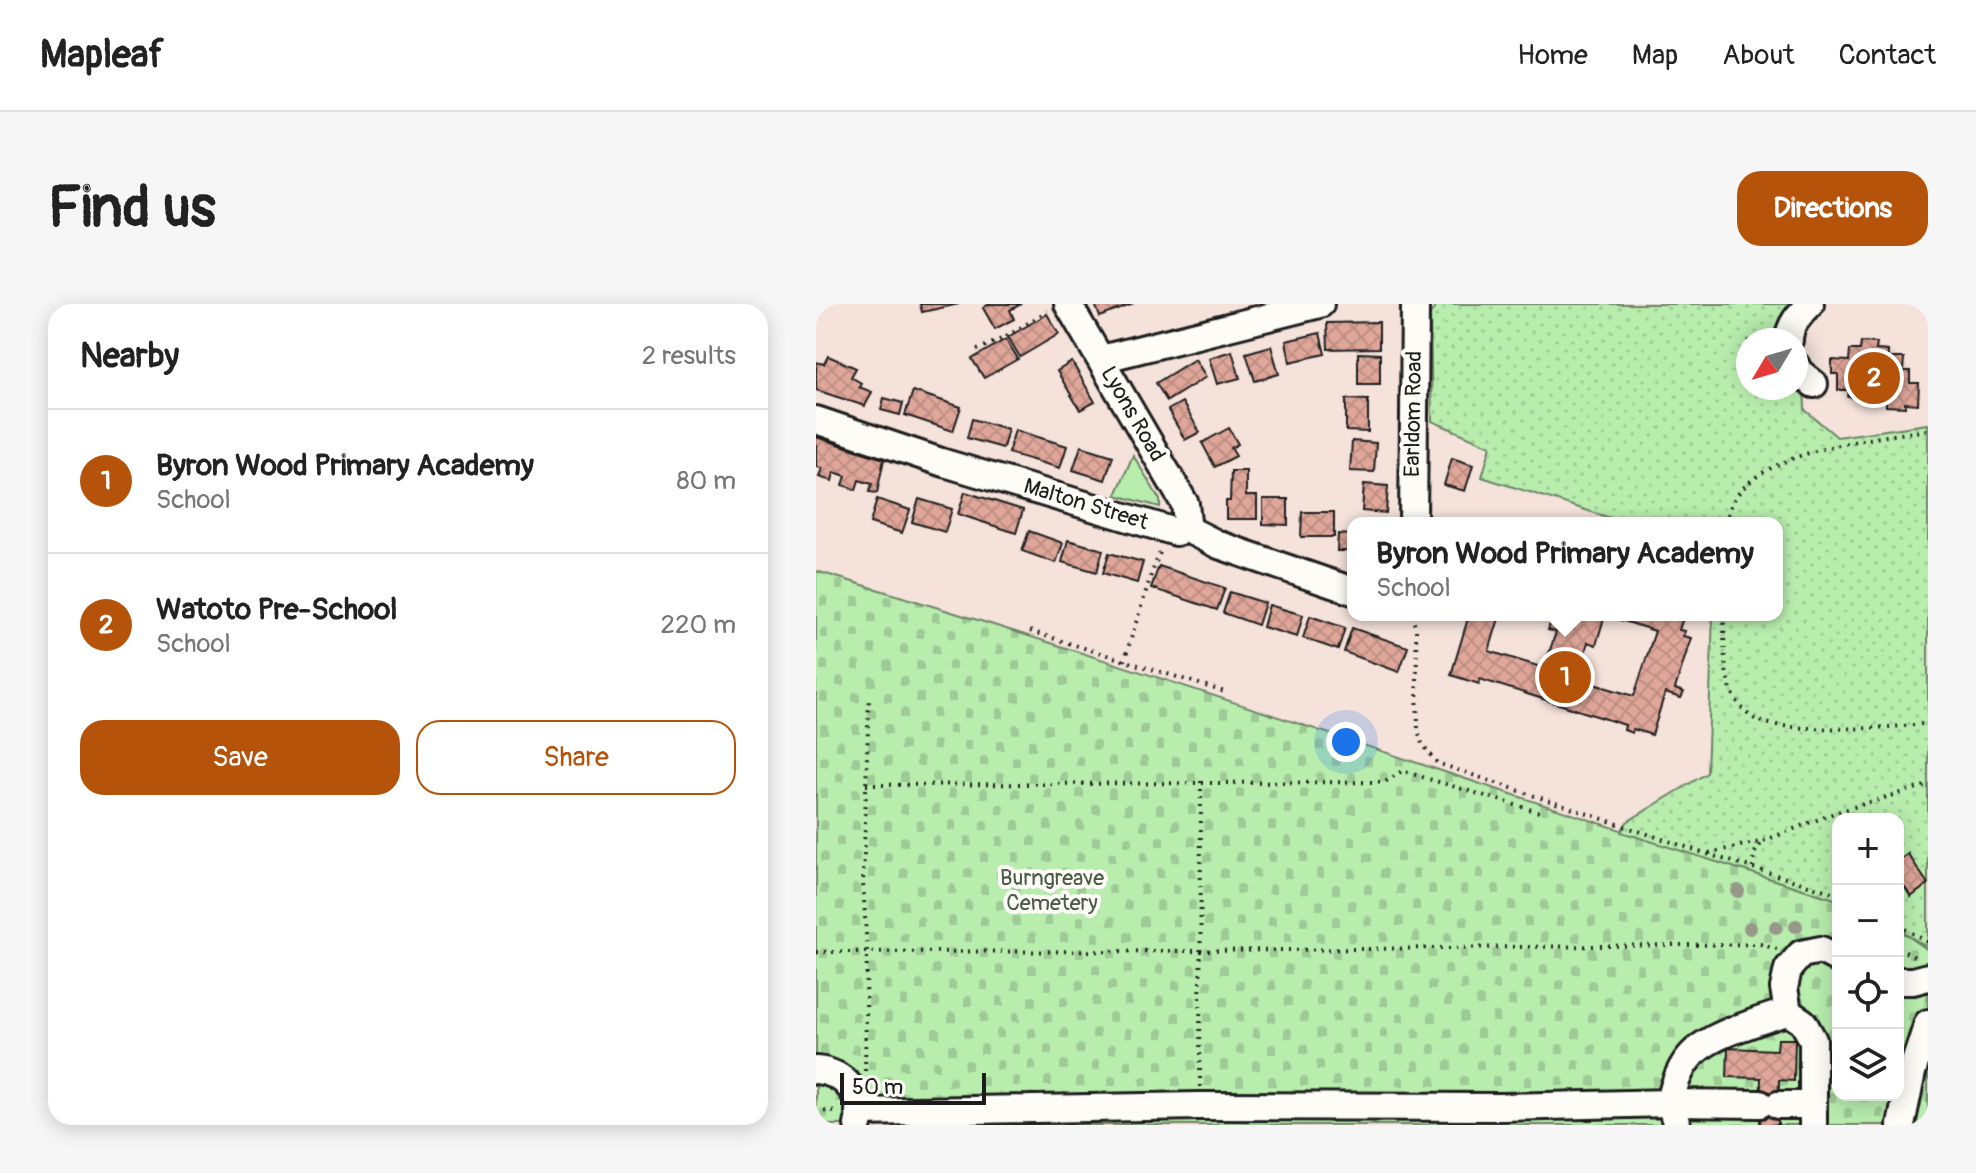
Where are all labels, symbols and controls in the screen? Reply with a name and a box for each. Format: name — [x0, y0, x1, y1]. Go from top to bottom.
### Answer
text: Mapleaf — [40, 31, 164, 79]
text: Home — [1517, 38, 1588, 73]
text: Map — [1632, 38, 1678, 73]
text: About — [1722, 38, 1795, 73]
text: Contact — [1839, 38, 1936, 73]
button: Directions — [1737, 171, 1928, 246]
text: Find us — [48, 174, 216, 243]
north arrow — [1736, 328, 1808, 400]
text: Nearby — [80, 335, 179, 378]
text: 2 results — [642, 340, 736, 372]
pin: 2 — [1848, 348, 1900, 408]
street label: Earldom Road — [1398, 351, 1428, 477]
street label: Lyons Road — [1094, 361, 1172, 467]
text: Byron Wood Primary Academy — [156, 447, 534, 484]
text: 1 — [101, 465, 111, 497]
text: 80 m — [676, 465, 736, 497]
street label: Malton Street — [1020, 472, 1152, 536]
text: School — [156, 484, 231, 516]
popup — [1347, 517, 1783, 621]
text: Byron Wood Primary Academy — [1376, 535, 1754, 572]
text: School — [1376, 572, 1451, 604]
text: Watoto Pre-School — [156, 591, 397, 628]
text: 2 — [99, 609, 113, 641]
text: 220 m — [660, 609, 736, 641]
text: School — [156, 628, 231, 660]
pin: 1 — [1539, 647, 1591, 707]
button: Save — [80, 720, 400, 795]
button: Share — [416, 720, 736, 795]
your location — [1326, 722, 1366, 762]
map controls — [1832, 813, 1904, 1101]
button: + — [1832, 813, 1904, 885]
park label: Burngreave Cemetery — [1000, 864, 1104, 917]
button: − — [1832, 885, 1904, 957]
button: locate — [1832, 957, 1904, 1029]
button: layers — [1832, 1029, 1904, 1101]
scale bar — [840, 1069, 986, 1105]
text: 50 m — [852, 1073, 903, 1101]

